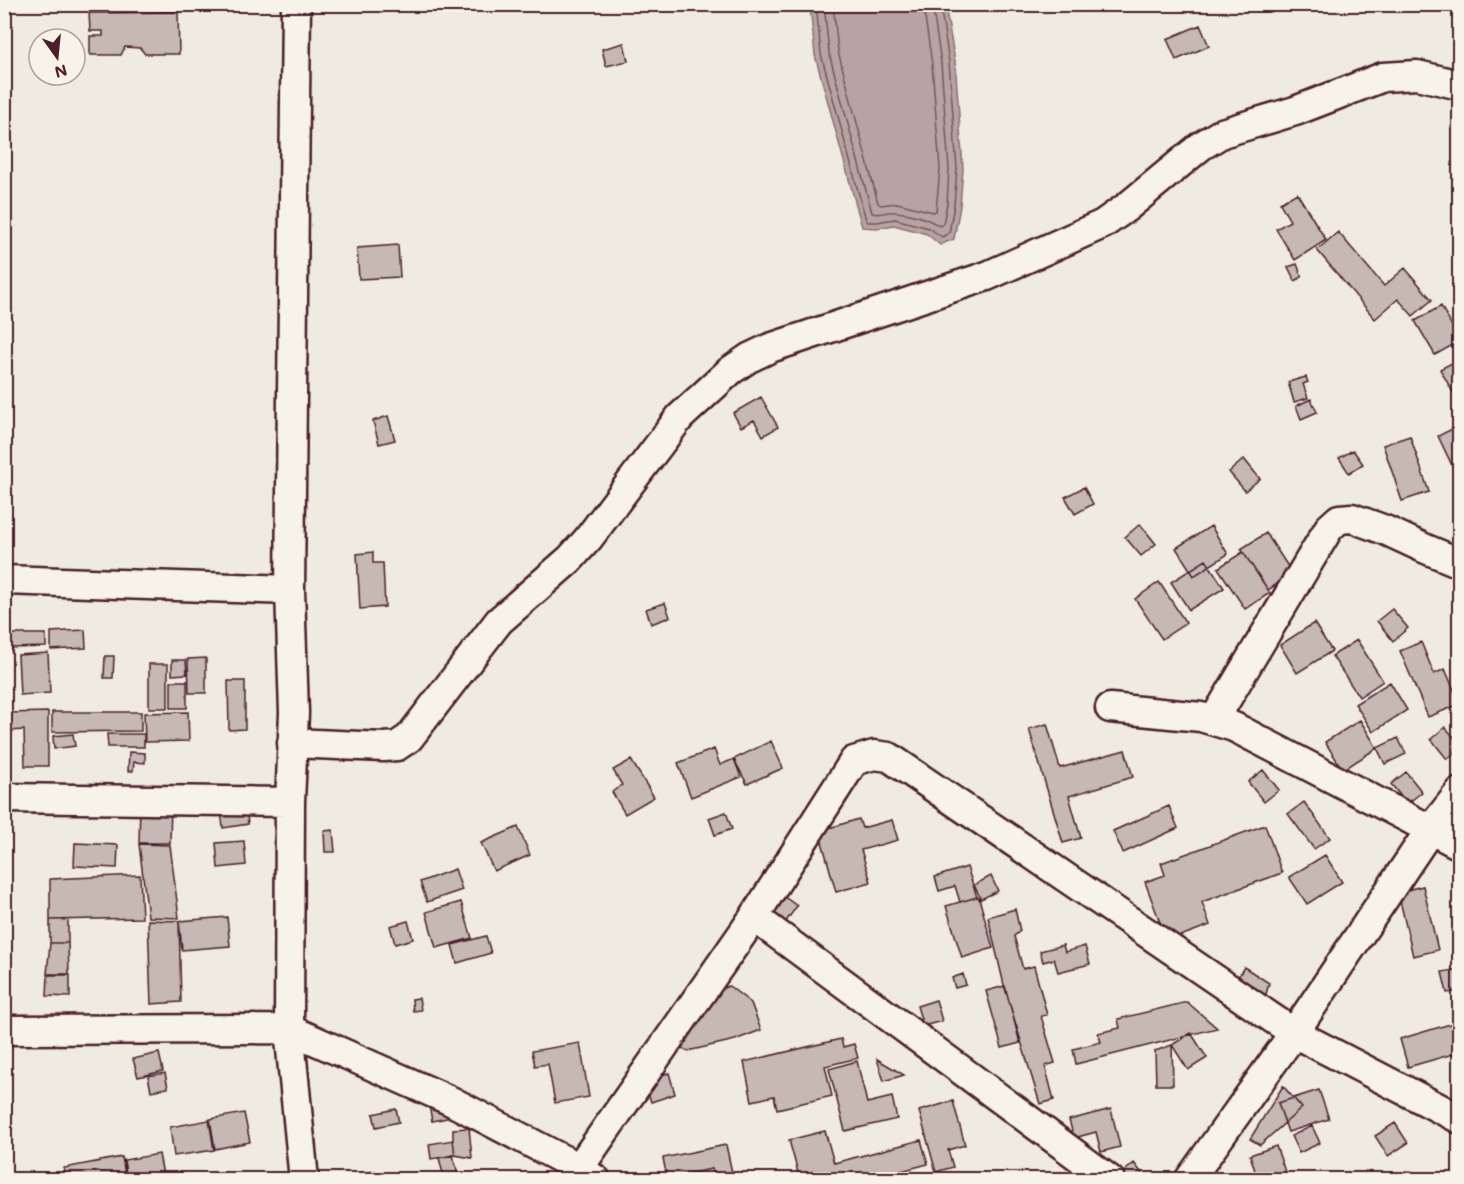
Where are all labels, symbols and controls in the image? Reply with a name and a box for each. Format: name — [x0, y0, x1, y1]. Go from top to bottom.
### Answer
north arrow — [27, 27, 87, 87]
text: N — [52, 60, 70, 84]

